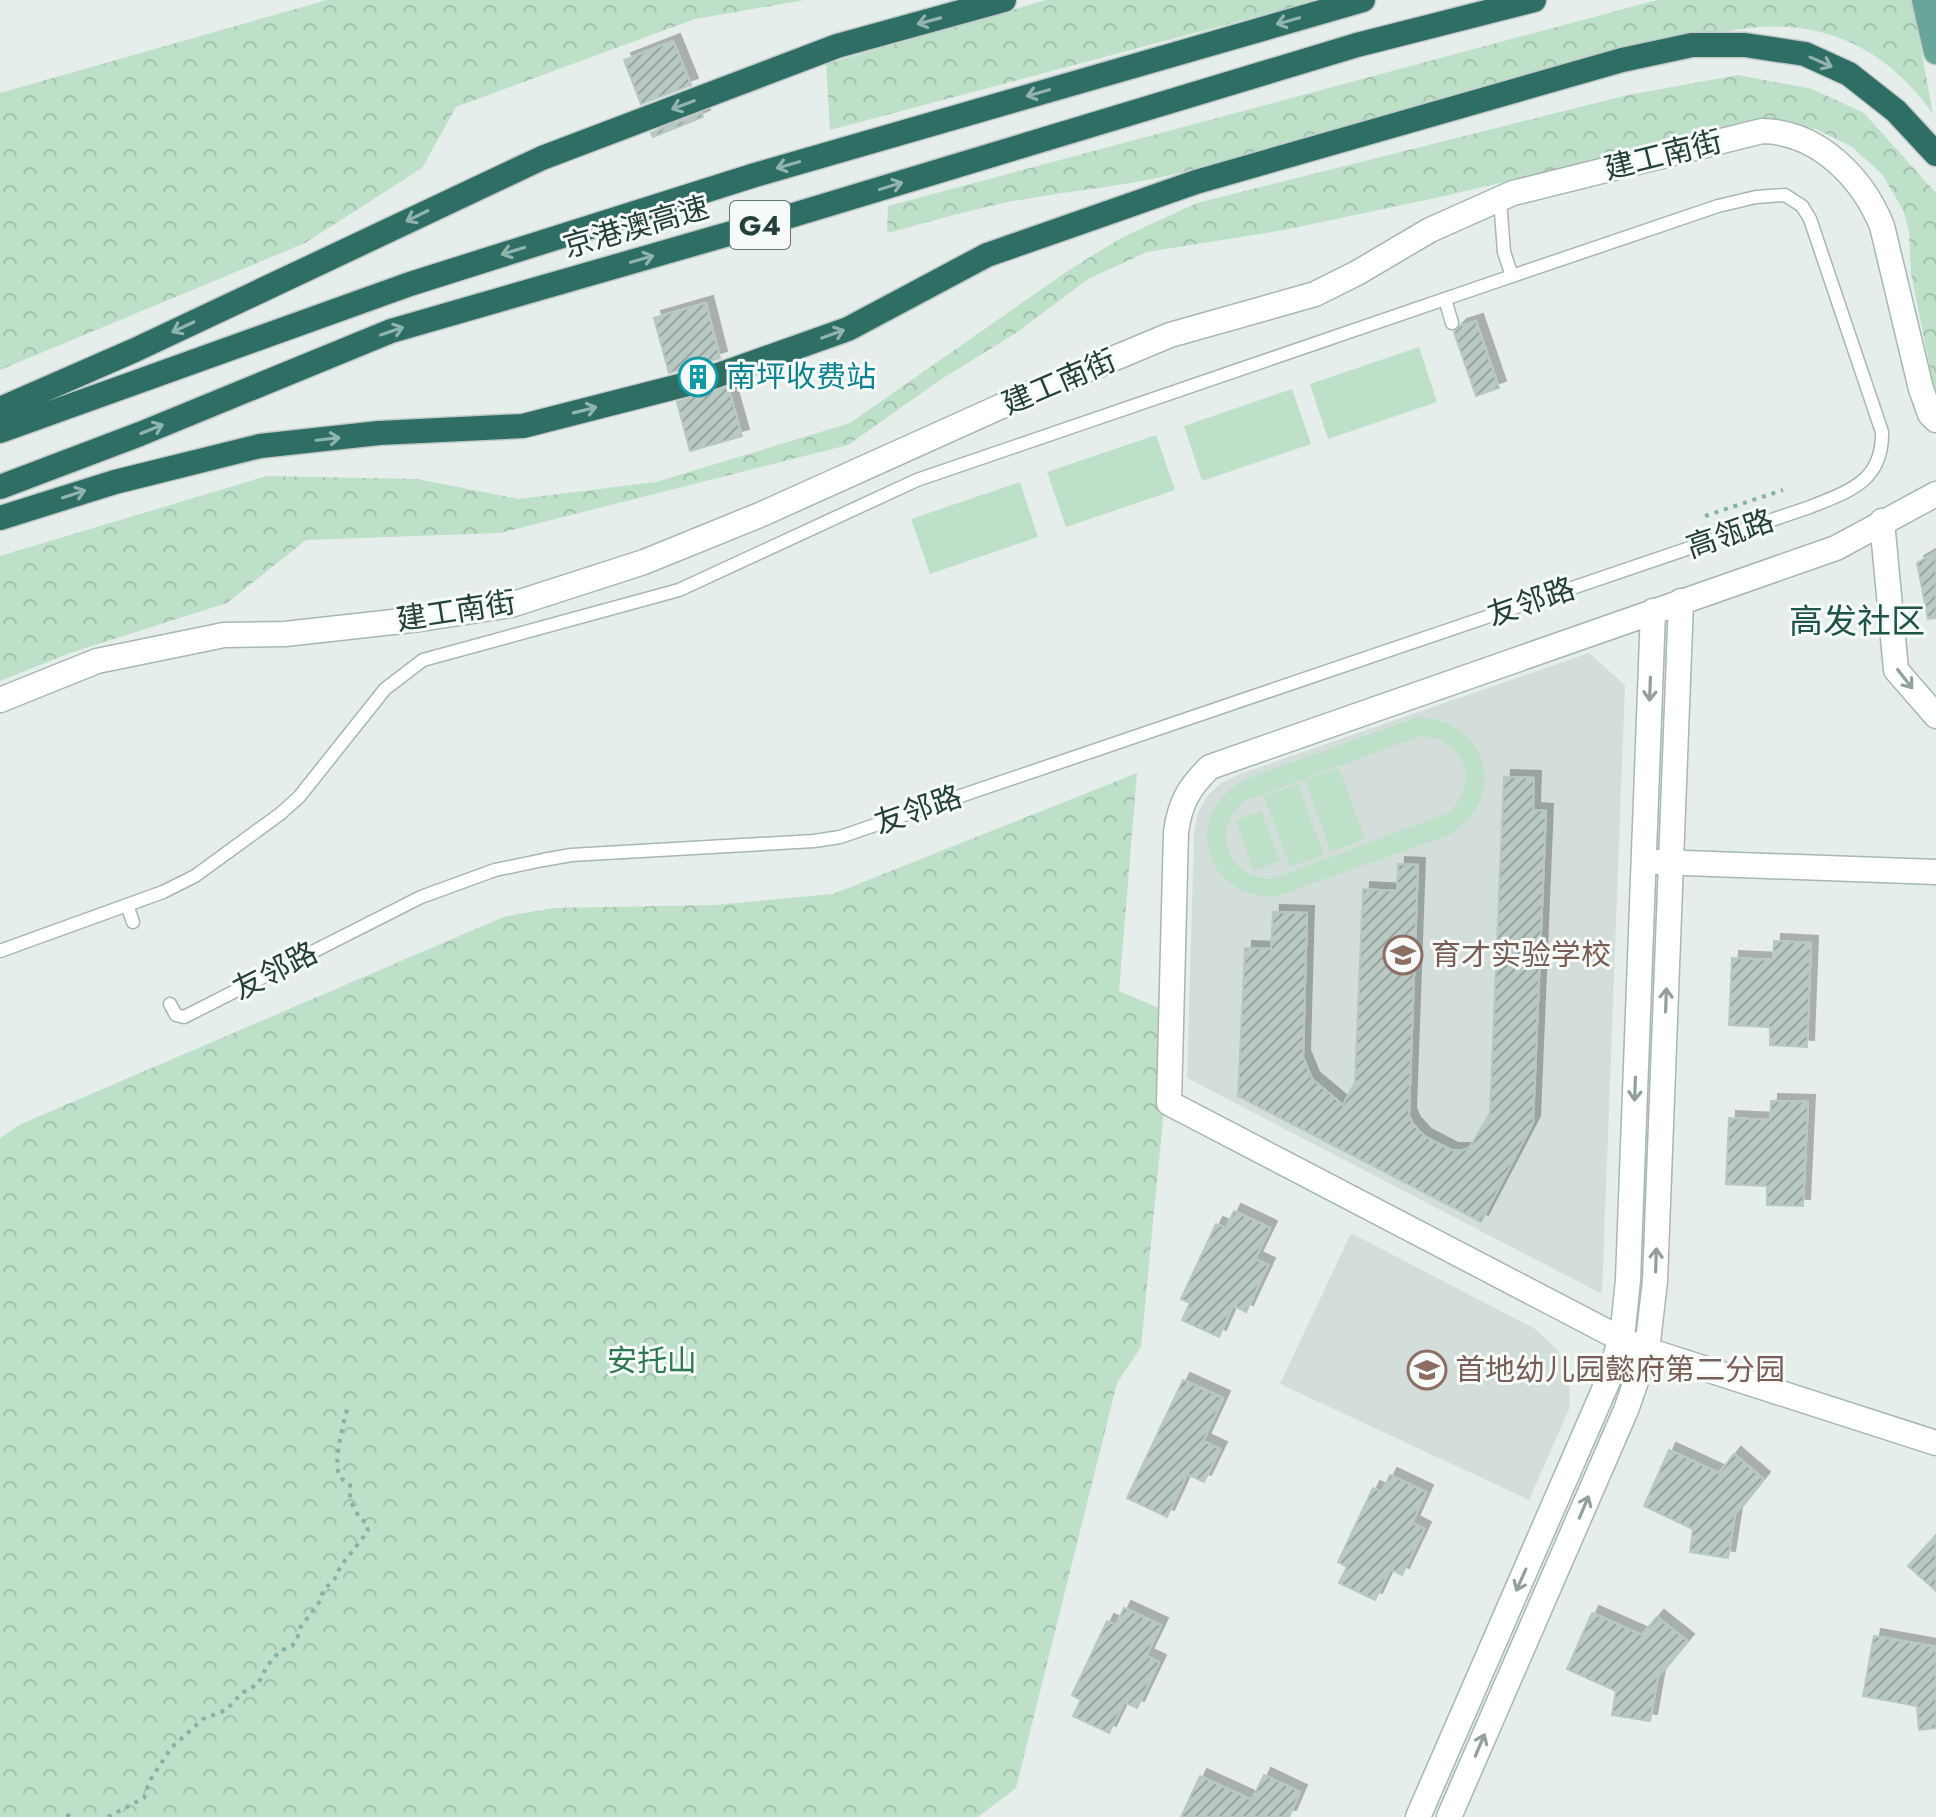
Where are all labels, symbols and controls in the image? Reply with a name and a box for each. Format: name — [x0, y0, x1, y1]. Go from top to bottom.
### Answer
one-way arrow — [916, 14, 942, 29]
one-way arrow — [1275, 14, 1301, 29]
one-way arrow — [1808, 55, 1833, 70]
one-way arrow — [1025, 86, 1051, 101]
one-way arrow — [671, 99, 696, 113]
street label: 建工南街 — [1599, 119, 1726, 190]
one-way arrow — [776, 158, 802, 173]
one-way arrow — [878, 178, 904, 193]
street label: 京港澳高速 — [558, 185, 714, 268]
road number: G4 — [730, 201, 790, 249]
one-way arrow — [406, 209, 430, 224]
one-way arrow — [501, 244, 527, 259]
one-way arrow — [628, 251, 654, 266]
one-way arrow — [171, 321, 195, 336]
one-way arrow — [379, 323, 404, 338]
one-way arrow — [821, 326, 845, 340]
street label: 建工南街 — [995, 338, 1122, 425]
place label: 南坪收费站 — [726, 355, 876, 398]
building icon: 南坪收费站 — [677, 356, 719, 398]
one-way arrow — [572, 402, 598, 417]
one-way arrow — [139, 421, 164, 436]
one-way arrow — [314, 431, 341, 446]
one-way arrow — [62, 486, 87, 501]
street label: 高瓴路 — [1680, 499, 1779, 569]
street label: 友邻路 — [1481, 567, 1580, 637]
street label: 建工南街 — [393, 580, 519, 641]
district label: 高发社区 — [1789, 597, 1925, 646]
one-way arrow — [1896, 668, 1913, 689]
one-way arrow — [1642, 675, 1657, 702]
street label: 友邻路 — [868, 775, 967, 845]
street label: 友邻路 — [225, 931, 325, 1010]
place label: 育才实验学校 — [1431, 933, 1611, 976]
school or university icon: 育才实验学校 — [1382, 934, 1424, 976]
one-way arrow — [1659, 987, 1674, 1014]
one-way arrow — [1627, 1075, 1642, 1102]
one-way arrow — [1649, 1247, 1664, 1274]
park label: 安托山 — [607, 1339, 697, 1382]
place label: 首地幼儿园懿府第二分园 — [1455, 1348, 1785, 1391]
school or university icon: 首地幼儿园懿府第二分园 — [1406, 1349, 1448, 1391]
one-way arrow — [1577, 1495, 1592, 1520]
one-way arrow — [1513, 1567, 1528, 1592]
one-way arrow — [1473, 1734, 1488, 1758]

